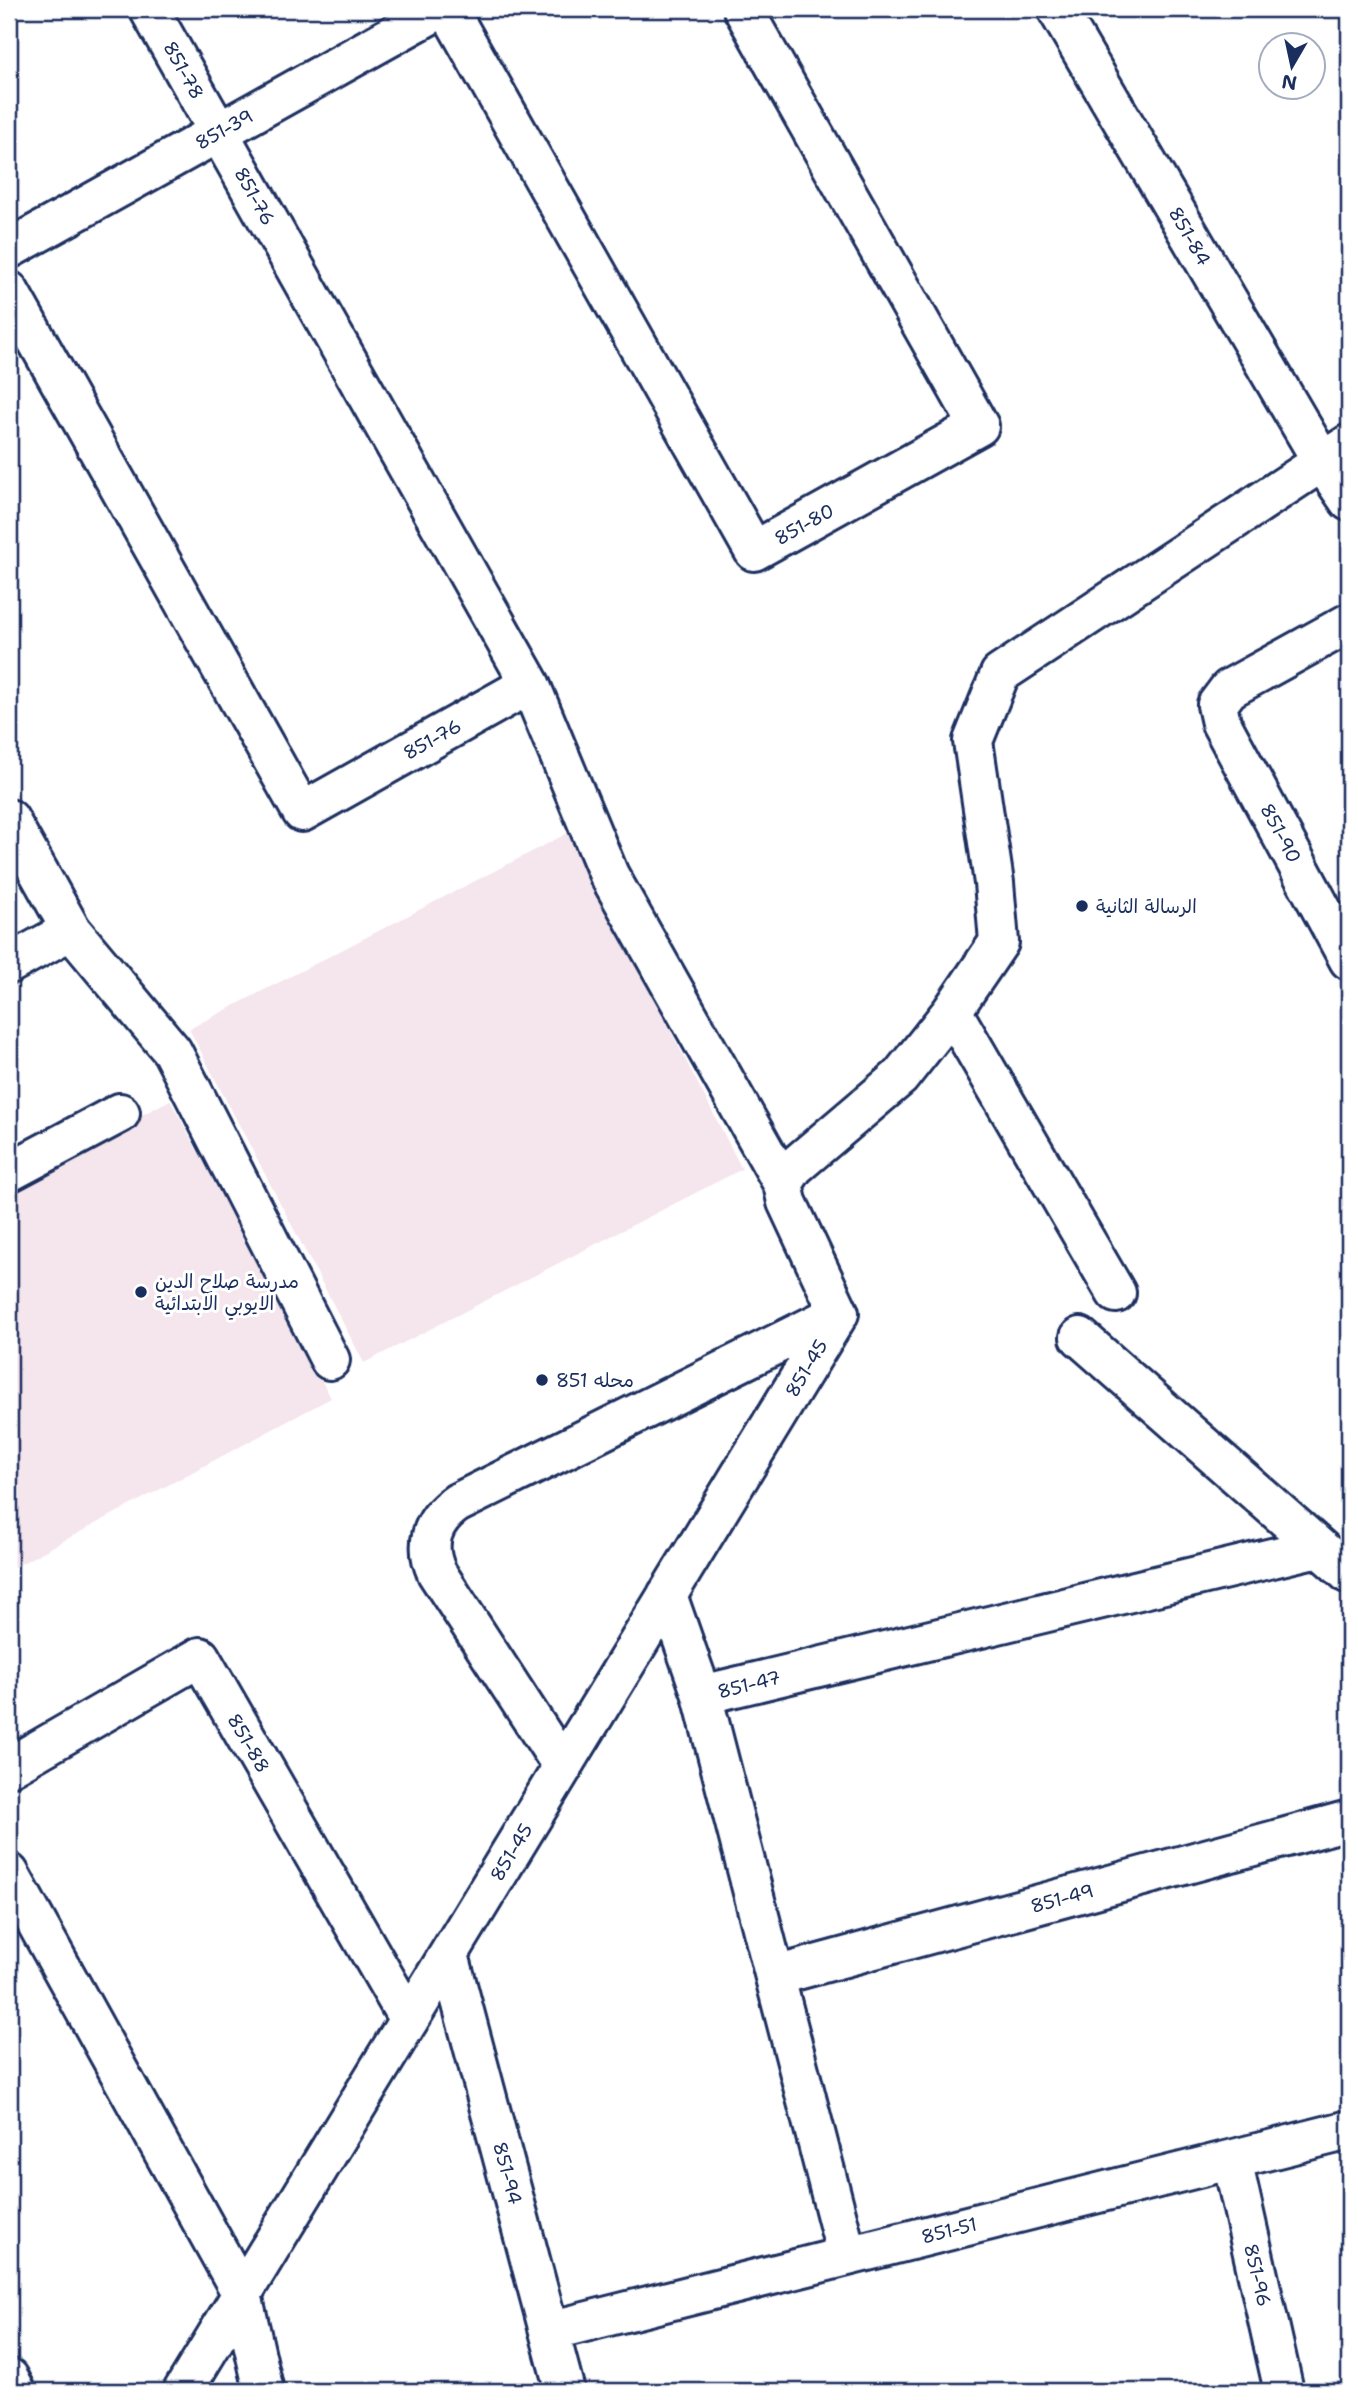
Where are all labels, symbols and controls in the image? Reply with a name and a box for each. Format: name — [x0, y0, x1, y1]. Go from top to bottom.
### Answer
north arrow — [1256, 32, 1326, 102]
street label: 851-78 — [157, 37, 210, 104]
text: N — [1280, 69, 1299, 96]
street label: 851-39 — [191, 103, 258, 156]
street label: 851-76 — [228, 163, 281, 230]
street label: 851-84 — [1163, 202, 1216, 270]
street label: 851-80 — [770, 498, 839, 551]
street label: 851-76 — [399, 713, 466, 766]
street label: 851-90 — [1254, 799, 1307, 867]
place label: الرسالة الثانية — [1096, 894, 1197, 919]
marker: الرسالة الثانية — [1074, 898, 1090, 914]
place label: مدرسة صلاح الدين الايوبي الابتدائية — [155, 1269, 299, 1320]
marker: مدرسة صلاح الدين الايوبي الابتدائية — [133, 1284, 149, 1300]
street label: 851-45 — [779, 1335, 833, 1402]
place label: محله 851 — [556, 1368, 634, 1393]
marker: محله 851 — [534, 1372, 550, 1388]
street label: 851-47 — [715, 1665, 783, 1704]
street label: 851-88 — [222, 1709, 276, 1777]
street label: 851-45 — [484, 1819, 538, 1886]
street label: 851-49 — [1028, 1878, 1097, 1919]
street label: 851-94 — [487, 2139, 528, 2207]
street label: 851-51 — [919, 2212, 980, 2249]
street label: 851-96 — [1238, 2241, 1277, 2309]

